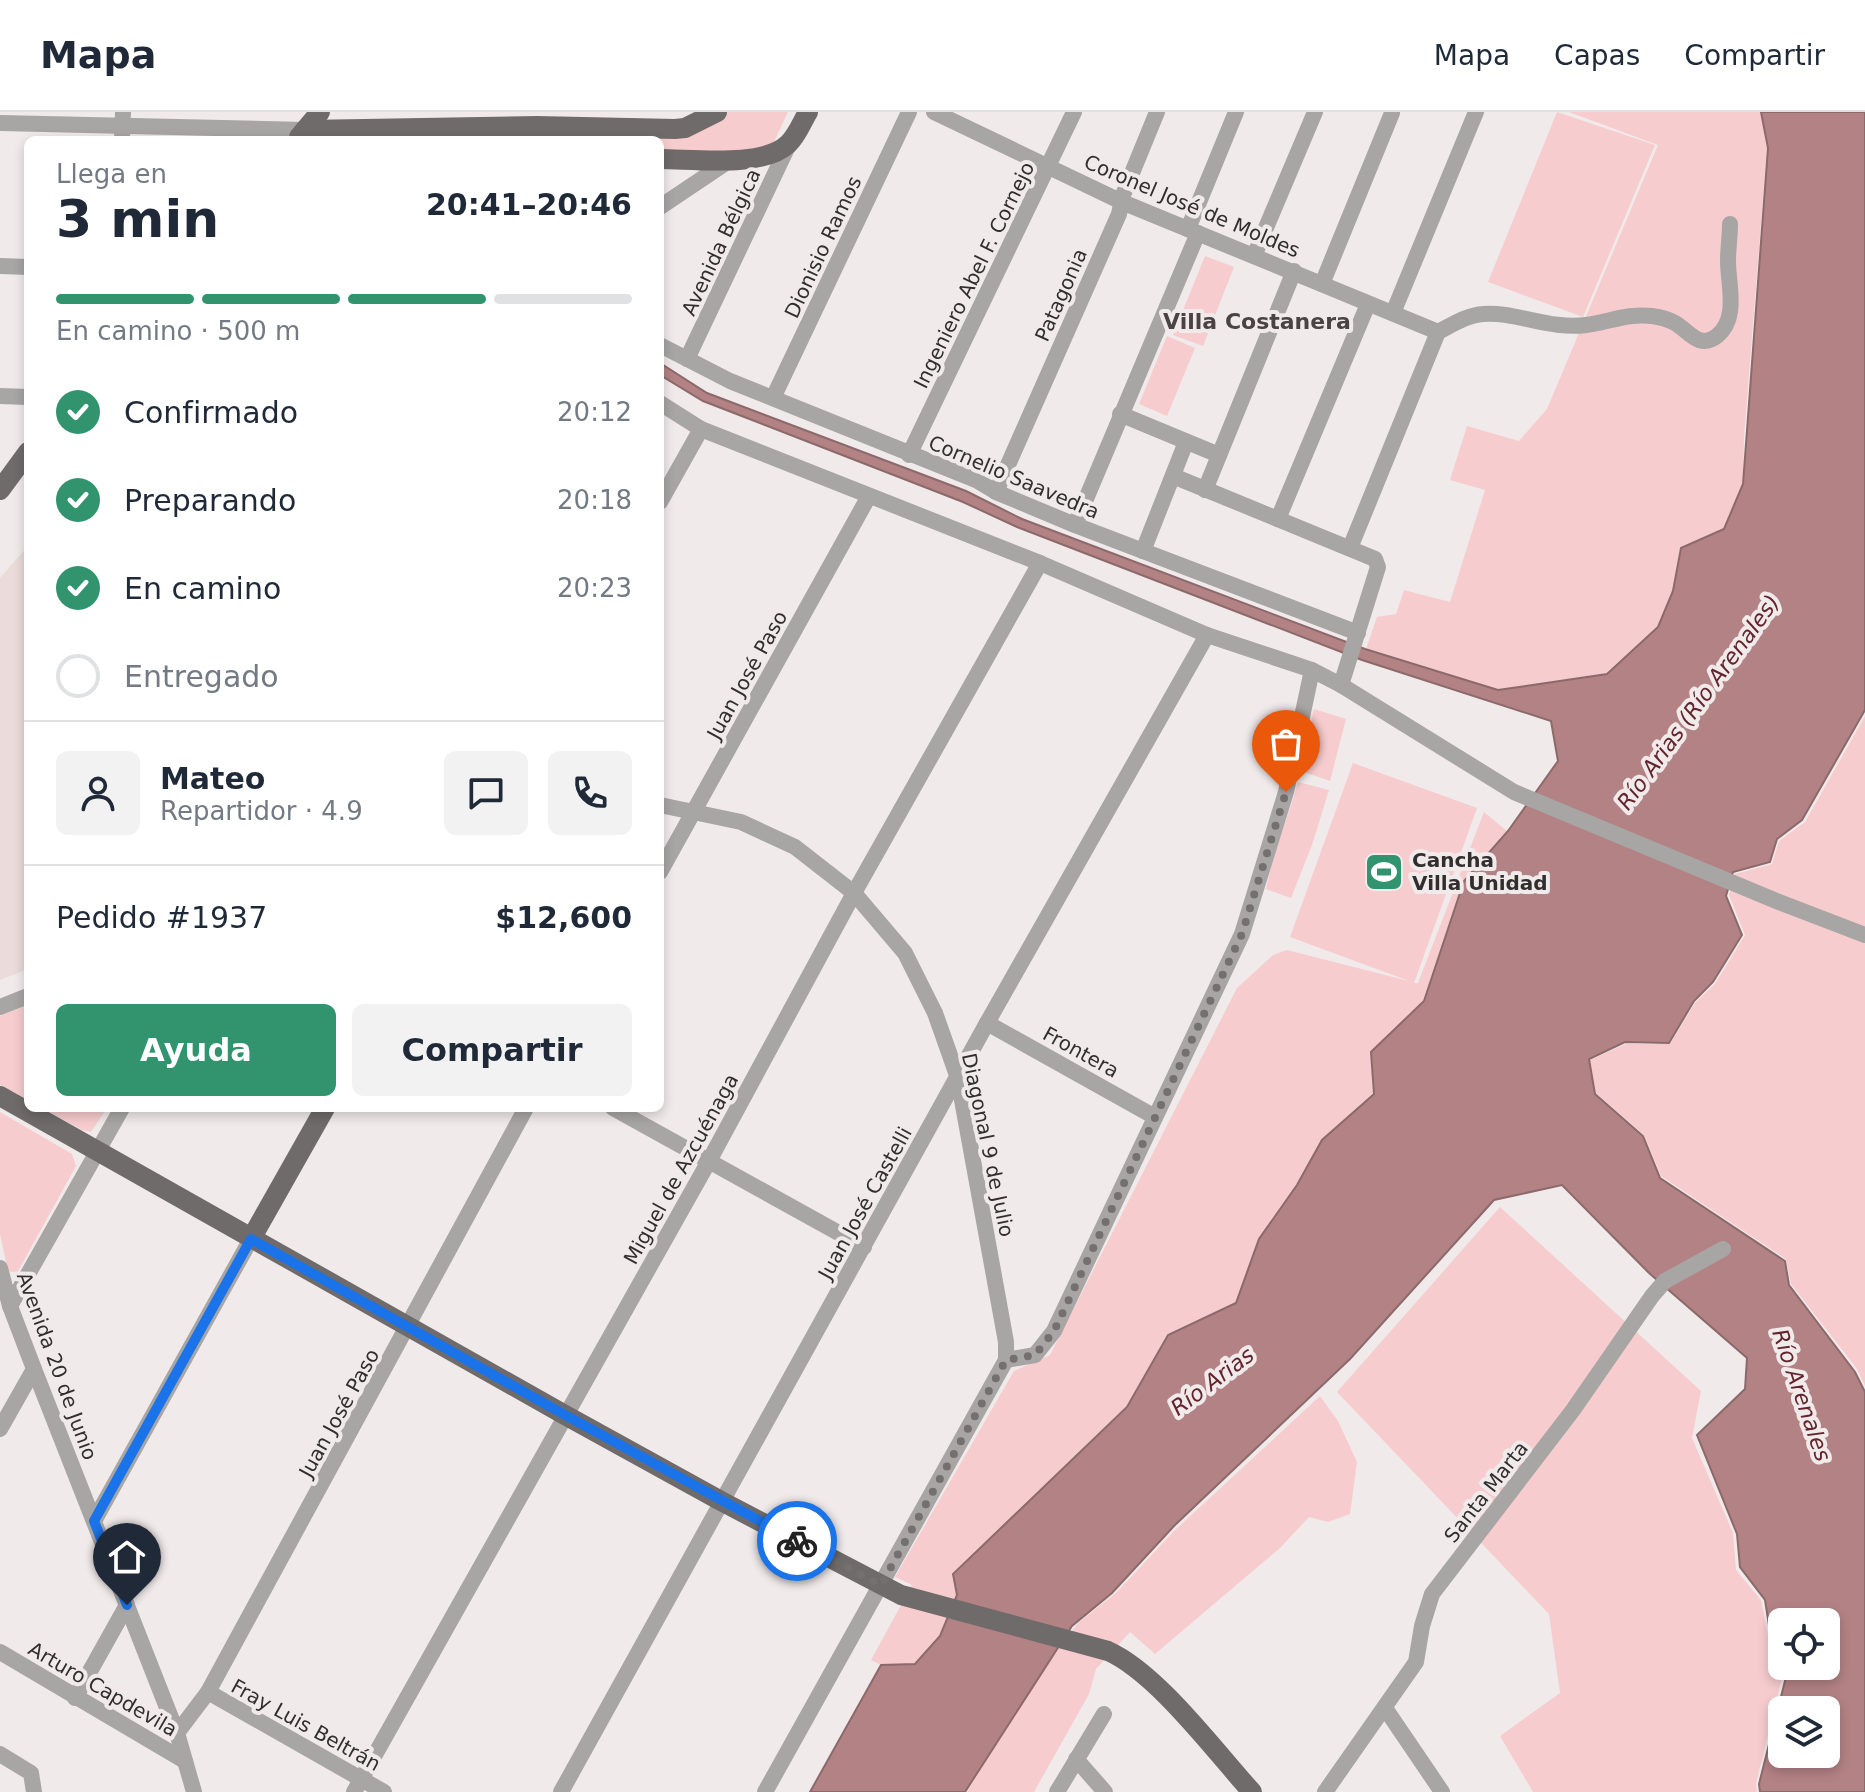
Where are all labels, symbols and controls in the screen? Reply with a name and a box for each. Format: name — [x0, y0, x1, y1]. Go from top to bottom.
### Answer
text: Mapa — [40, 33, 156, 77]
text: Mapa — [1434, 39, 1510, 72]
text: Capas — [1554, 39, 1640, 72]
text: Compartir — [1684, 39, 1825, 72]
street label: Coronel José de Moldes — [1080, 150, 1304, 262]
street label: Ingeniero Abel F. Cornejo — [909, 158, 1039, 392]
text: Llega en — [56, 159, 167, 189]
street label: Avenida Bélgica — [676, 165, 766, 319]
street label: Dionisio Ramos — [780, 172, 866, 322]
text: 20:41–20:46 — [426, 187, 632, 222]
text: 3 min — [56, 189, 219, 249]
street label: Patagonia — [1030, 245, 1092, 345]
district label: Villa Costanera — [1163, 309, 1351, 334]
text: En camino · 500 m — [56, 316, 300, 346]
icon: check — [56, 390, 100, 434]
text: Confirmado — [124, 395, 298, 430]
text: 20:12 — [557, 397, 632, 427]
street label: Cornelio Saavedra — [925, 430, 1103, 524]
icon: check — [56, 478, 100, 522]
text: Preparando — [124, 483, 296, 518]
text: 20:18 — [557, 485, 632, 515]
icon: check — [56, 566, 100, 610]
text: En camino — [124, 571, 281, 606]
text: 20:23 — [557, 573, 632, 603]
water label: Río Arias (Río Arenales) — [1612, 590, 1785, 814]
street label: Juan José Paso — [701, 607, 792, 745]
text: Entregado — [124, 659, 279, 694]
pin — [1252, 710, 1320, 792]
icon: bag — [1264, 722, 1308, 766]
button: person — [56, 751, 140, 835]
button: chat — [444, 751, 528, 835]
button: phone — [548, 751, 632, 835]
text: Mateo — [160, 761, 265, 796]
text: Repartidor · 4.9 — [160, 796, 363, 826]
place label: Cancha Villa Unidad — [1412, 848, 1548, 895]
sports icon: Cancha Villa Unidad — [1363, 851, 1405, 893]
text: Pedido #1937 — [56, 900, 267, 935]
text: $12,600 — [495, 900, 632, 935]
button: Ayuda — [56, 1004, 336, 1096]
button: Compartir — [352, 1004, 632, 1096]
street label: Frontera — [1039, 1021, 1123, 1083]
street label: Diagonal 9 de Julio — [957, 1051, 1019, 1239]
street label: Miguel de Azcuénaga — [619, 1070, 743, 1268]
street label: Juan José Castelli — [812, 1123, 917, 1285]
street label: Avenida 20 de Junio — [12, 1269, 102, 1463]
water label: Río Arenales — [1767, 1326, 1836, 1464]
water label: Río Arias — [1166, 1342, 1259, 1421]
street label: Juan José Paso — [293, 1345, 384, 1483]
street label: Santa Marta — [1439, 1437, 1533, 1547]
courier — [757, 1501, 837, 1581]
icon: bike — [775, 1519, 819, 1563]
pin — [93, 1523, 161, 1605]
icon: home — [105, 1535, 149, 1579]
map controls — [1768, 1608, 1840, 1768]
button: locate — [1768, 1608, 1840, 1680]
street label: Arturo Capdevila — [24, 1637, 182, 1741]
street label: Fray Luis Beltrán — [227, 1674, 385, 1776]
button: layers — [1768, 1696, 1840, 1768]

